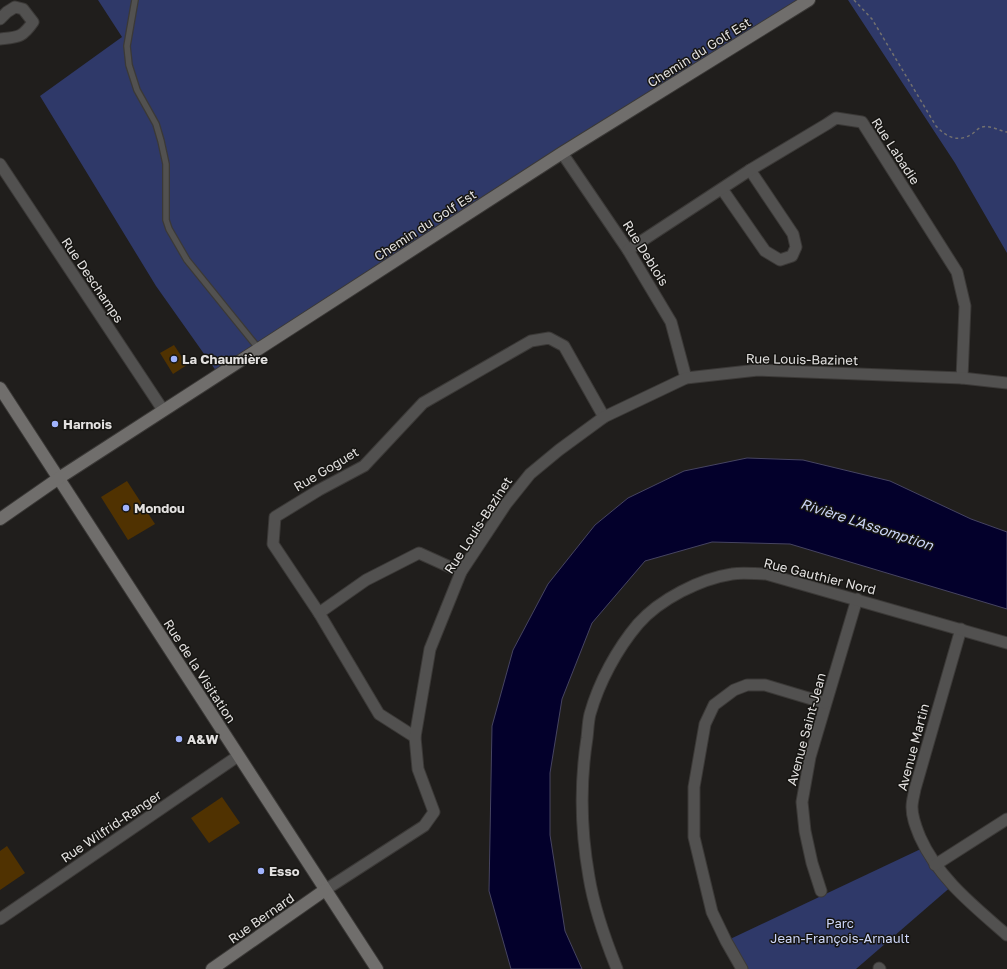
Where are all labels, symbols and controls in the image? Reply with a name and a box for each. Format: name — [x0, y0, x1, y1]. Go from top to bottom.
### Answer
street label: Chemin du Golf Est — [644, 14, 754, 90]
street label: Rue Labadie — [868, 115, 924, 187]
street label: Chemin du Golf Est — [371, 186, 479, 264]
street label: Rue Deblois — [620, 217, 672, 289]
street label: Rue Deschamps — [59, 234, 128, 326]
street label: Rue Louis-Bazinet — [746, 350, 858, 368]
place label: La Chaumière — [182, 351, 268, 367]
marker: La Chaumière — [169, 354, 179, 364]
place label: Harnois — [63, 416, 112, 432]
marker: Harnois — [50, 419, 60, 429]
street label: Rue Goguet — [291, 443, 361, 495]
street label: Rue Louis-Bazinet — [441, 474, 515, 576]
water label: Rivière L'Assomption — [799, 495, 937, 554]
place label: Mondou — [134, 500, 185, 516]
marker: Mondou — [121, 503, 131, 513]
street label: Rue Gauthier Nord — [762, 554, 878, 598]
street label: Rue de la Visitation — [161, 616, 239, 726]
street label: Avenue Saint-Jean — [783, 671, 829, 787]
street label: Avenue Martin — [894, 702, 932, 792]
place label: A&W — [187, 731, 218, 747]
marker: A&W — [174, 734, 184, 744]
street label: Rue Wilfrid-Ranger — [58, 786, 164, 866]
place label: Esso — [269, 863, 300, 879]
marker: Esso — [256, 866, 266, 876]
street label: Rue Bernard — [225, 889, 297, 947]
park label: Parc Jean-François-Arnault — [770, 915, 910, 946]

